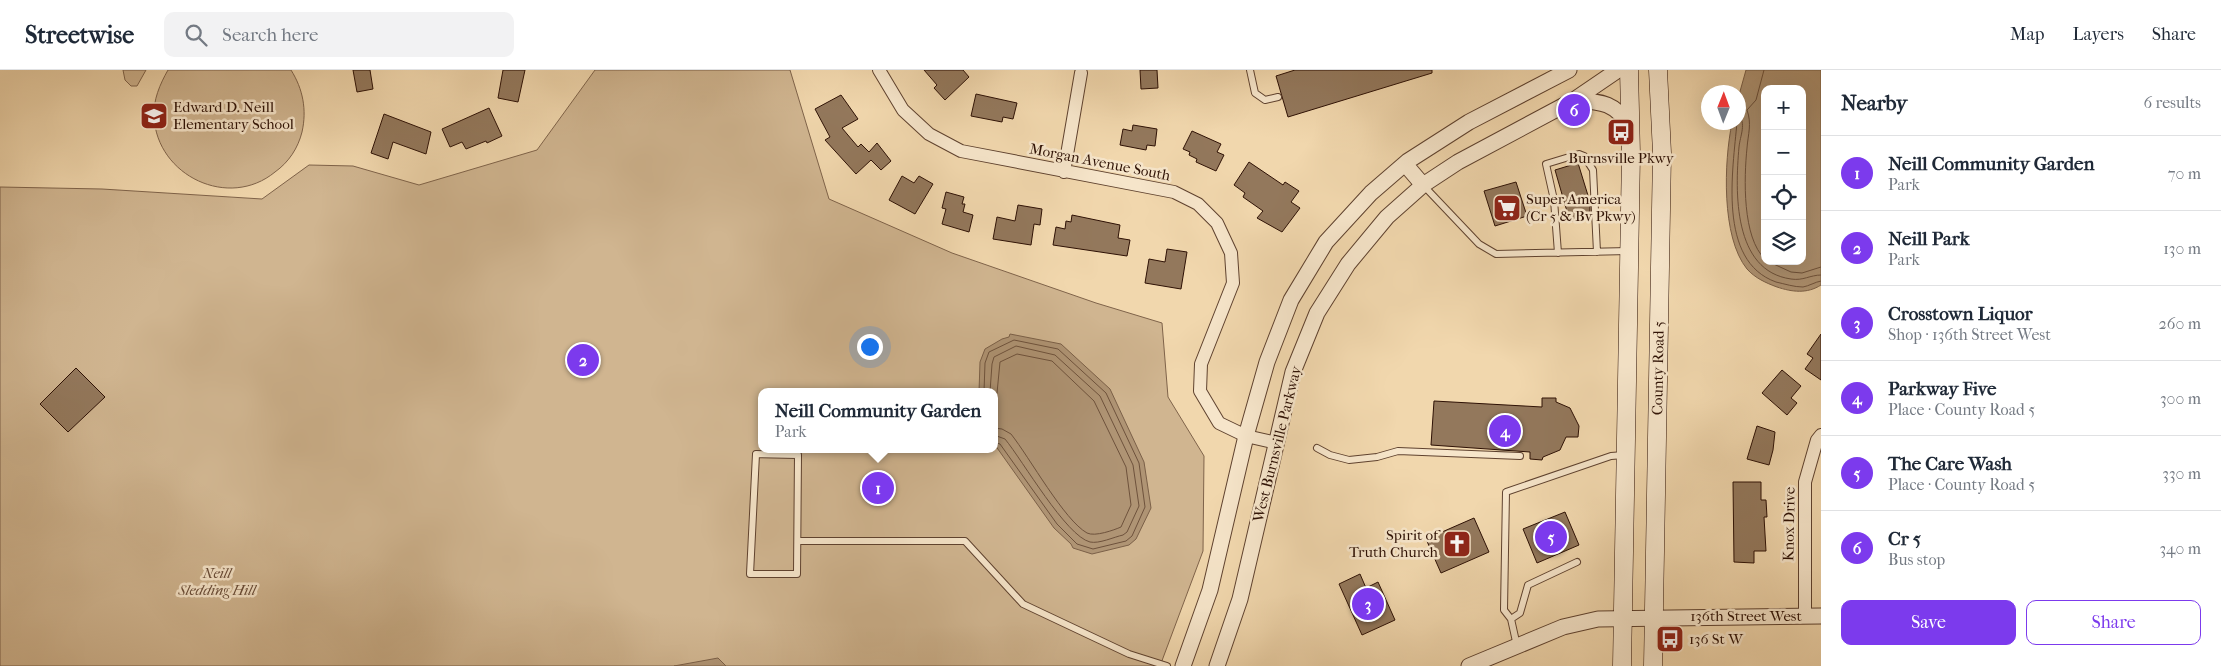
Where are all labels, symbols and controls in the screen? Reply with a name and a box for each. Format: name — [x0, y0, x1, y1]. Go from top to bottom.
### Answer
search box — [164, 12, 514, 57]
text: Streetwise — [25, 21, 134, 49]
icon: search — [182, 21, 210, 49]
text: Search here — [222, 24, 318, 46]
text: Map — [2010, 24, 2044, 45]
text: Layers — [2072, 24, 2124, 45]
text: Share — [2152, 24, 2196, 45]
north arrow — [1701, 85, 1746, 130]
map controls — [1761, 85, 1806, 265]
button: + — [1761, 85, 1806, 130]
pin: 6 — [1558, 91, 1590, 129]
text: Nearby — [1841, 91, 1907, 115]
text: 6 results — [2143, 93, 2201, 112]
place label: Edward D. Neill Elementary School — [173, 98, 294, 133]
school or university icon: Edward D. Neill Elementary School — [139, 101, 169, 131]
bus stop icon: Burnsville Pkwy — [1606, 117, 1636, 147]
button: − — [1761, 130, 1806, 175]
street label: Morgan Avenue South — [1028, 139, 1173, 185]
place label: Burnsville Pkwy — [1568, 149, 1675, 167]
text: Neill Community Garden — [1888, 153, 2095, 175]
text: 1 — [1854, 164, 1860, 183]
text: 70 m — [2168, 164, 2201, 183]
button: locate — [1761, 175, 1806, 220]
text: Park — [1888, 175, 1920, 194]
place label: Super America (Cr 5 & Bv Pkwy) — [1526, 190, 1636, 225]
supermarket icon: Super America (Cr 5 & Bv Pkwy) — [1492, 193, 1522, 223]
button: layers — [1761, 220, 1806, 265]
text: Neill Park — [1888, 228, 1969, 250]
text: 2 — [1853, 239, 1861, 258]
text: 130 m — [2163, 239, 2201, 258]
text: Park — [1888, 250, 1920, 269]
text: Crosstown Liquor — [1888, 303, 2033, 325]
text: 3 — [1854, 314, 1860, 333]
text: 260 m — [2159, 314, 2201, 333]
street label: County Road 5 — [1648, 321, 1668, 415]
text: Shop · 136th Street West — [1888, 325, 2051, 344]
your location — [857, 334, 883, 360]
pin: 2 — [567, 341, 599, 379]
street label: West Burnsville Parkway — [1249, 363, 1305, 525]
text: Parkway Five — [1888, 378, 1996, 400]
popup — [758, 388, 998, 453]
text: 4 — [1852, 389, 1862, 408]
text: 300 m — [2160, 389, 2201, 408]
text: Neill Community Garden — [775, 400, 981, 422]
text: Place · County Road 5 — [1888, 400, 2035, 419]
pin: 4 — [1489, 412, 1521, 450]
text: Park — [775, 422, 807, 441]
text: The Care Wash — [1888, 453, 2012, 475]
text: 5 — [1854, 464, 1860, 483]
text: 330 m — [2162, 464, 2201, 483]
pin: 1 — [862, 469, 894, 507]
text: Place · County Road 5 — [1888, 475, 2035, 494]
street label: Knox Drive — [1779, 486, 1799, 561]
pin: 5 — [1535, 518, 1567, 556]
place label: Spirit of Truth Church — [1349, 526, 1441, 561]
text: Cr 5 — [1888, 528, 1921, 550]
church icon: Spirit of Truth Church — [1442, 529, 1472, 559]
text: 6 — [1853, 539, 1861, 558]
text: 340 m — [2159, 539, 2201, 558]
text: Bus stop — [1888, 550, 1945, 569]
park label: Neill Sledding Hill — [177, 564, 258, 599]
pin: 3 — [1352, 585, 1384, 623]
button: Save — [1841, 600, 2016, 645]
button: Share — [2026, 600, 2201, 645]
street label: 136th Street West — [1690, 607, 1802, 625]
bus stop icon: 136 St W — [1655, 624, 1685, 654]
place label: 136 St W — [1689, 630, 1744, 648]

